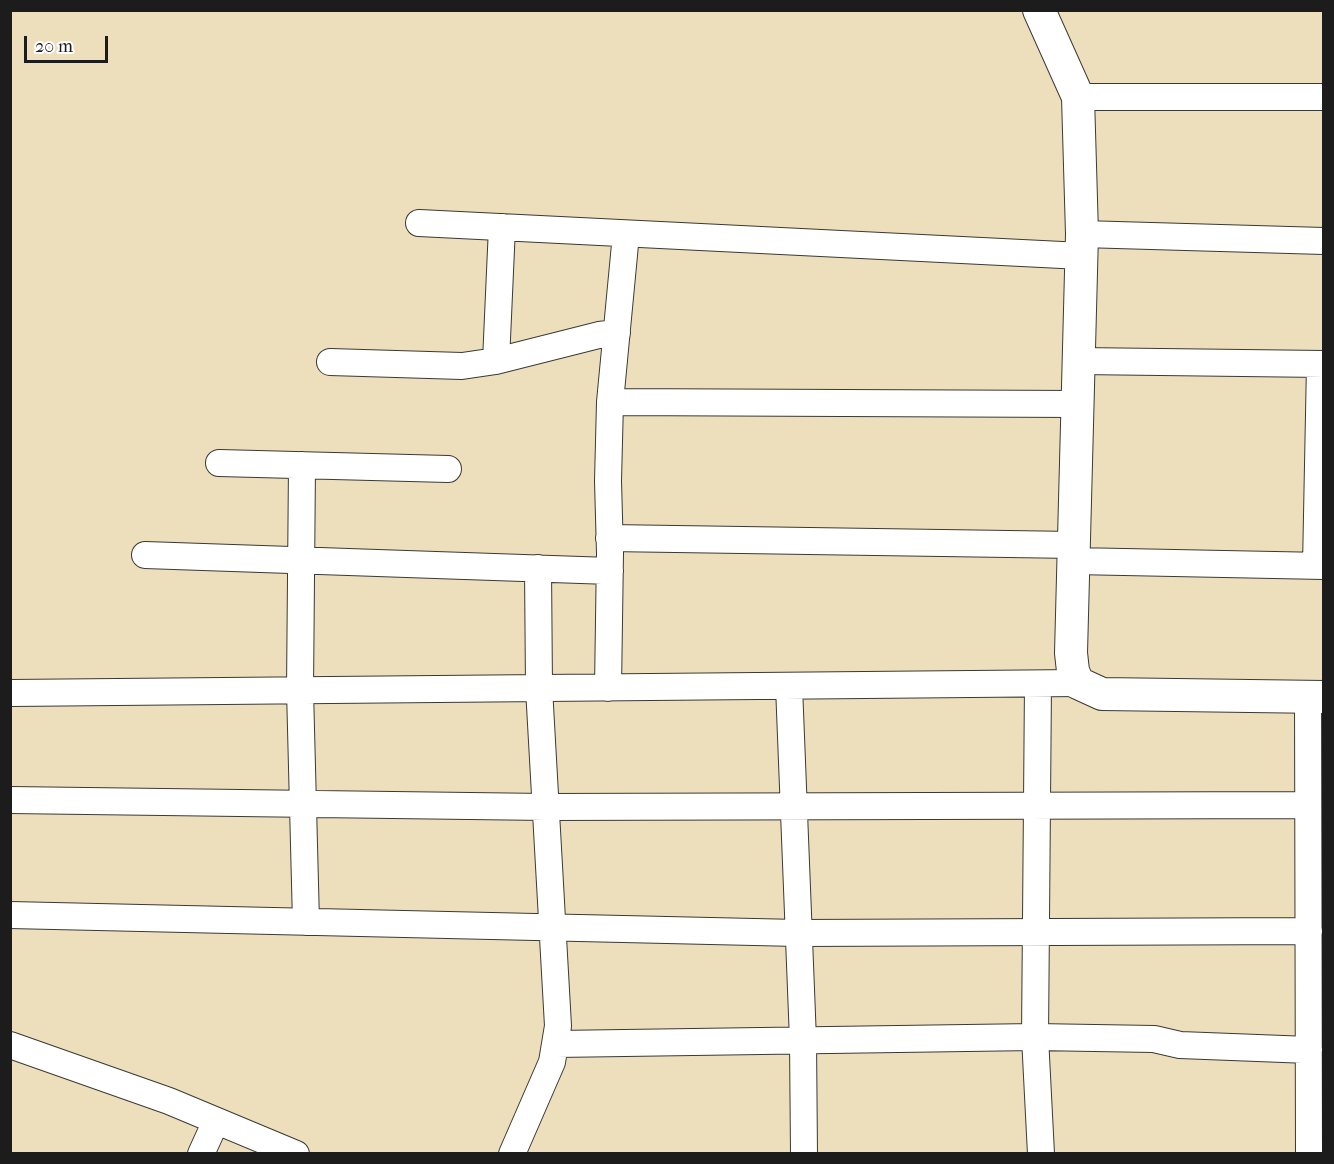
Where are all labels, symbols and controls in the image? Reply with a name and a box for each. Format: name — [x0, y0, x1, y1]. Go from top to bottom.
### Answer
scale bar — [27, 24, 111, 62]
text: 20 m — [35, 36, 73, 57]

